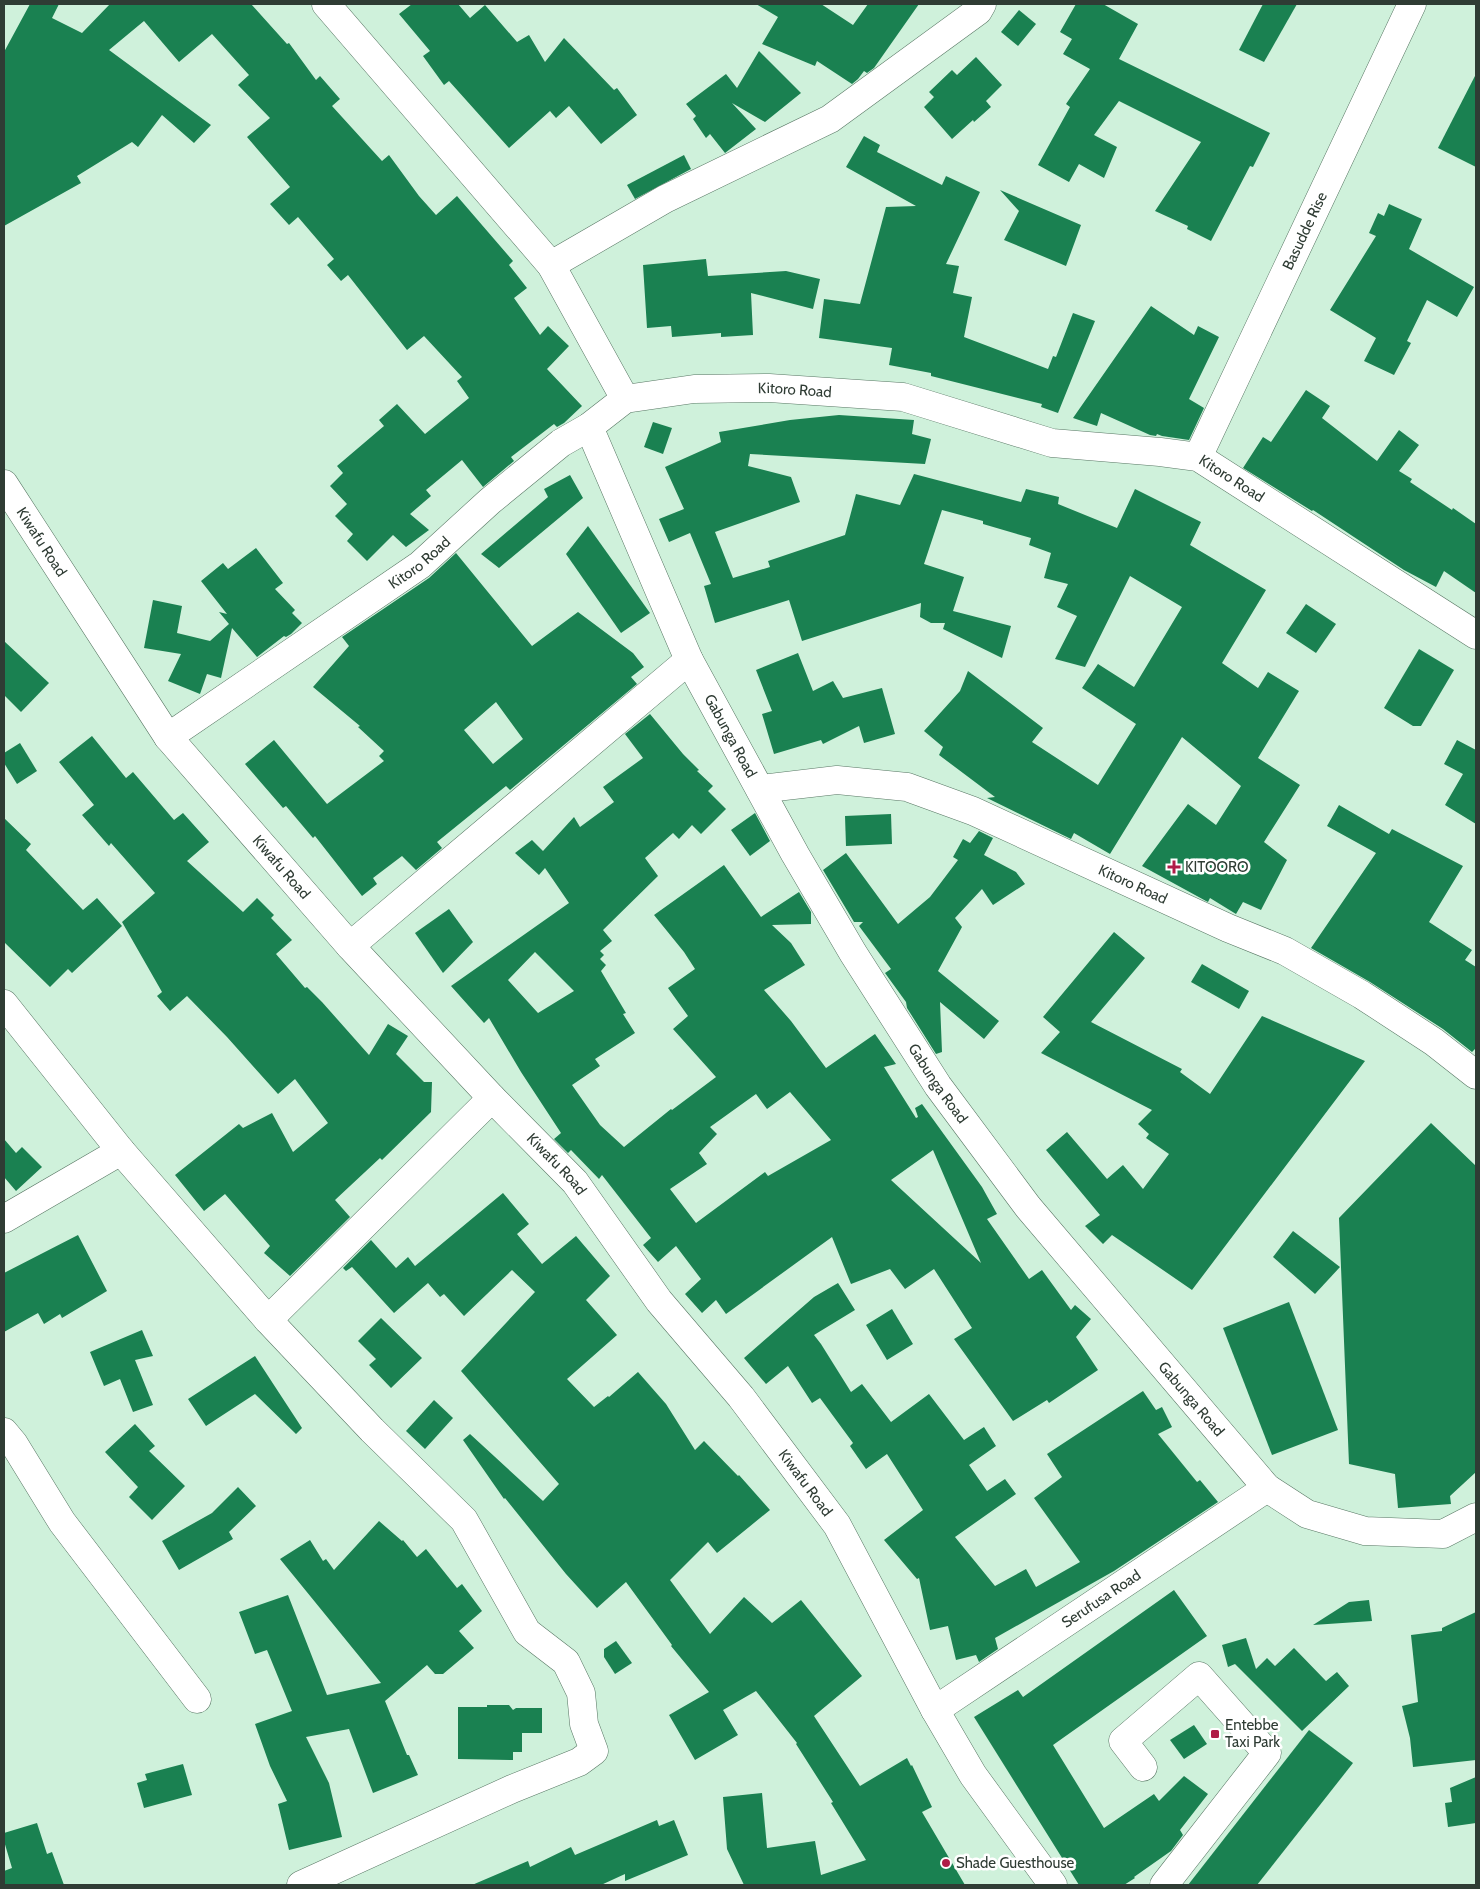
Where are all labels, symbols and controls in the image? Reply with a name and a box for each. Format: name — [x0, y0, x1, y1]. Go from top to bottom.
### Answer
street label: Basudde Rise — [1279, 189, 1331, 273]
street label: Kitoro Road — [758, 379, 832, 401]
street label: Kitoro Road — [1196, 451, 1268, 506]
street label: Kiwafu Road — [13, 504, 71, 580]
street label: Kitoro Road — [385, 533, 454, 593]
street label: Gabunga Road — [700, 691, 761, 781]
street label: Kiwafu Road — [249, 831, 314, 903]
place label: KITOORO — [1185, 858, 1249, 876]
marker: KITOORO — [1167, 860, 1181, 874]
street label: Kitoro Road — [1095, 861, 1170, 908]
street label: Gabunga Road — [904, 1040, 972, 1127]
street label: Kiwafu Road — [523, 1129, 590, 1198]
street label: Gabunga Road — [1154, 1358, 1228, 1440]
street label: Kiwafu Road — [775, 1446, 836, 1520]
street label: Serufusa Road — [1058, 1566, 1144, 1632]
place label: Entebbe Taxi Park — [1225, 1716, 1280, 1751]
marker: Entebbe Taxi Park — [1209, 1728, 1221, 1740]
place label: Shade Guesthouse — [956, 1854, 1075, 1872]
marker: Shade Guesthouse — [940, 1857, 952, 1869]

